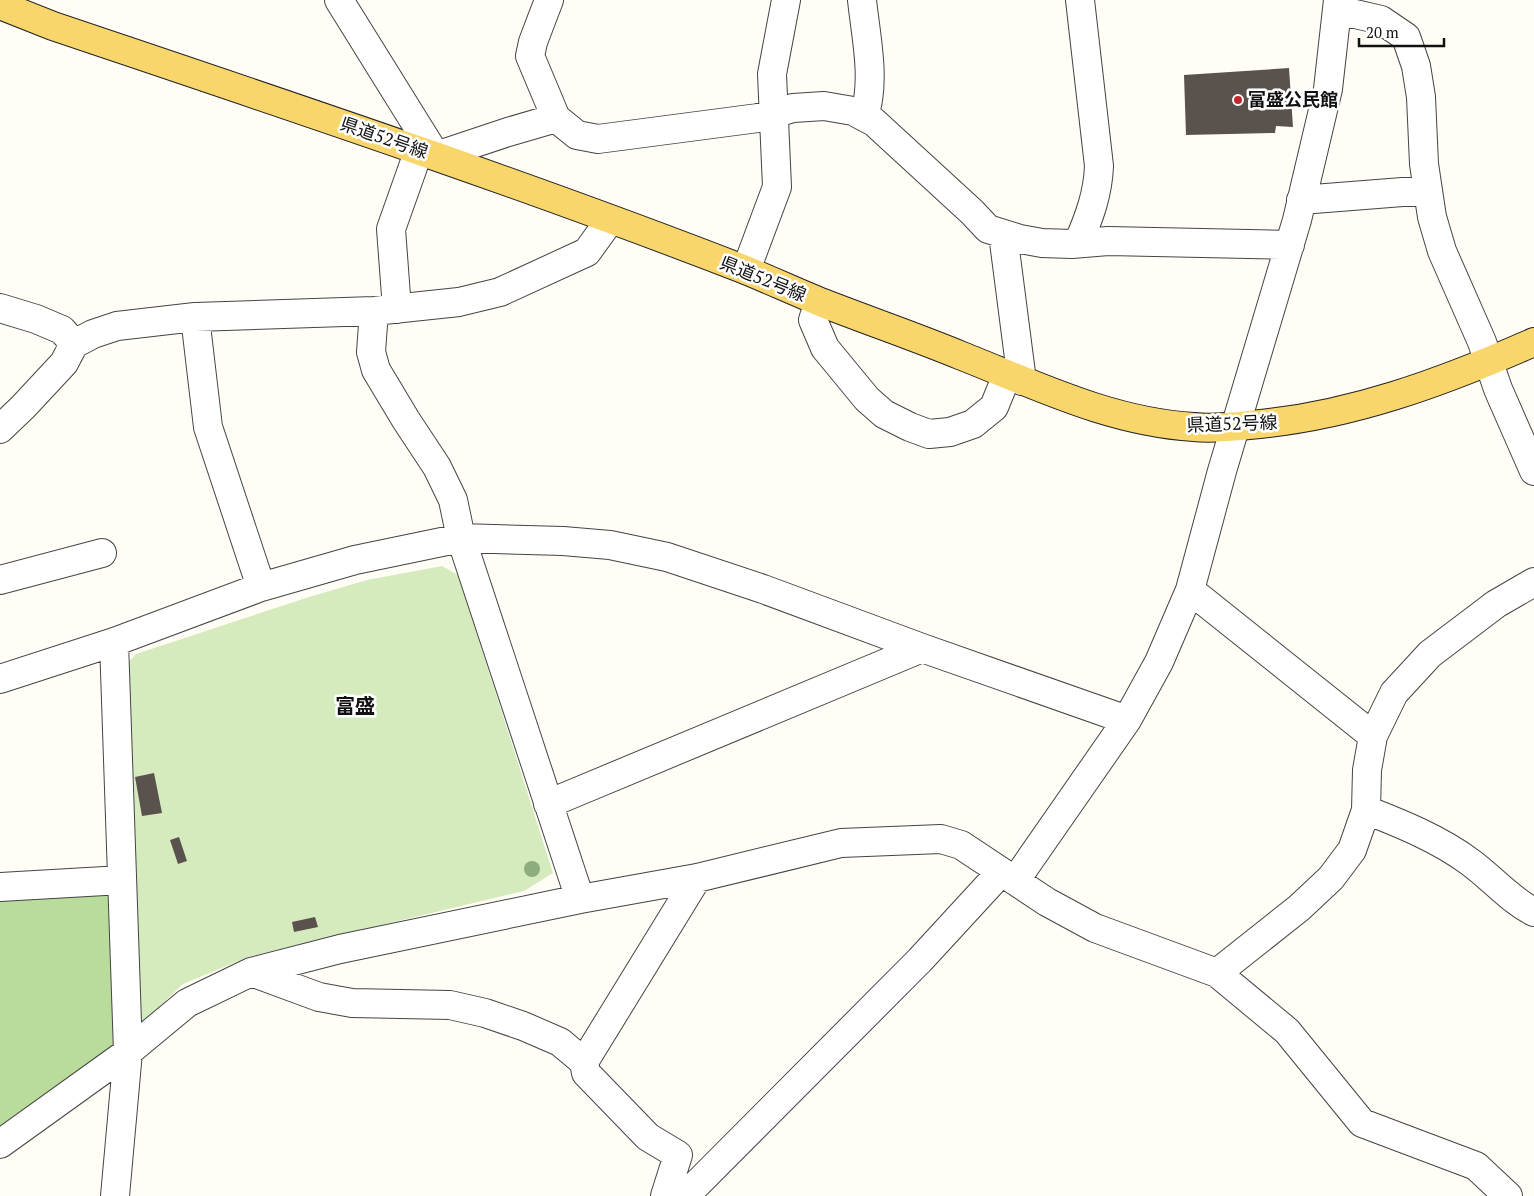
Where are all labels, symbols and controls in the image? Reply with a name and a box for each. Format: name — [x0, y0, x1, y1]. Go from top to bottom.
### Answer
scale bar — [1359, 15, 1444, 47]
text: 20 m — [1366, 22, 1399, 42]
place label: 富盛公民館 — [1248, 87, 1338, 111]
marker: 富盛公民館 — [1232, 94, 1244, 106]
street label: 県道52号線 — [337, 111, 431, 163]
street label: 県道52号線 — [717, 250, 810, 306]
street label: 県道52号線 — [1186, 409, 1278, 437]
district label: 富盛 — [335, 692, 375, 719]

